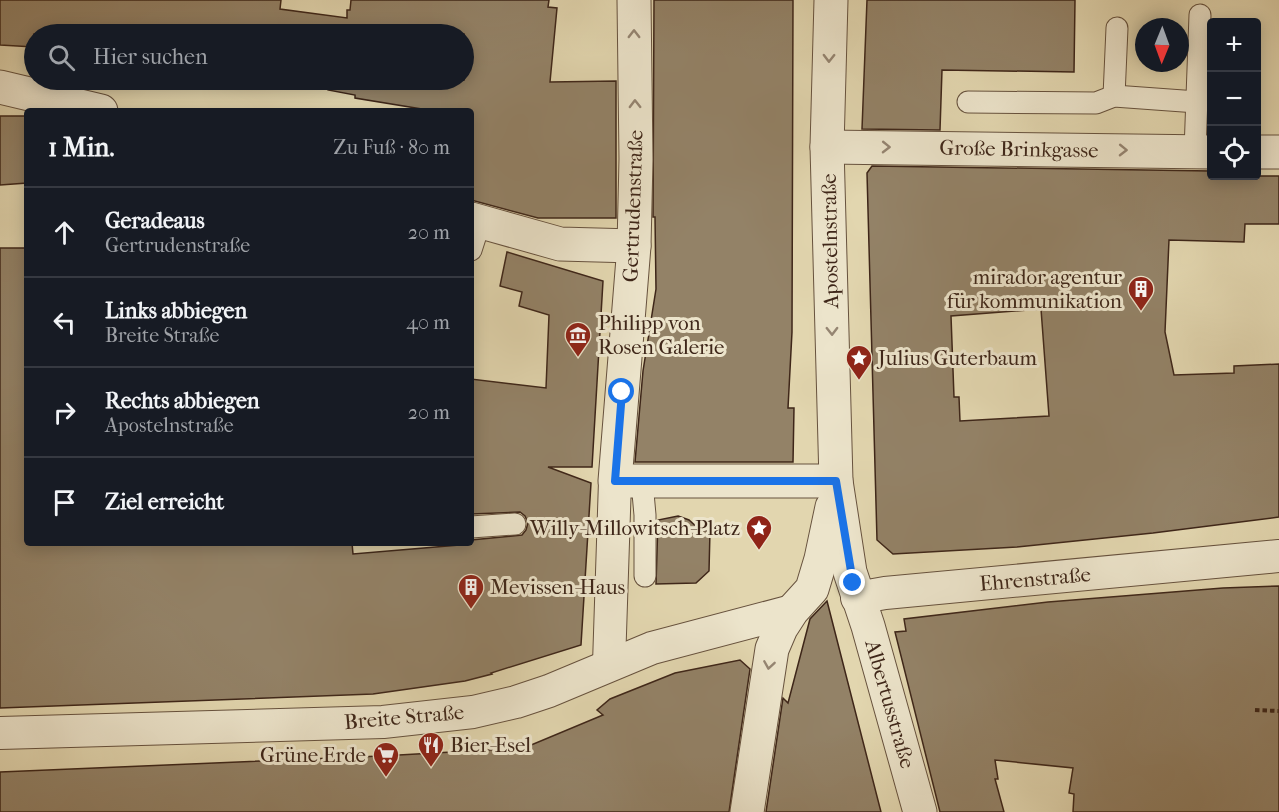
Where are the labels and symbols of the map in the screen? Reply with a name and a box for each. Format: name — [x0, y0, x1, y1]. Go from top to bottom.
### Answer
north arrow — [1135, 18, 1189, 72]
one-way arrow — [628, 29, 641, 38]
one-way arrow — [823, 54, 836, 63]
one-way arrow — [629, 99, 642, 108]
street label: Gertrudenstraße — [618, 129, 648, 283]
street label: Große Brinkgasse — [939, 136, 1099, 162]
one-way arrow — [881, 141, 890, 154]
one-way arrow — [1118, 144, 1127, 157]
street label: Apostelnstraße — [817, 173, 843, 310]
place label: mirador agentur für kommunikation — [947, 265, 1122, 313]
building icon: mirador agentur für kommunikation — [1126, 274, 1156, 312]
place label: Philipp von Rosen Galerie — [598, 311, 724, 359]
museum icon: Philipp von Rosen Galerie — [563, 320, 593, 358]
one-way arrow — [826, 327, 838, 336]
place icon: Julius Guterbaum — [844, 343, 874, 381]
place label: Julius Guterbaum — [876, 346, 1037, 370]
route start — [608, 378, 634, 404]
place icon: Willy-Millowitsch-Platz — [744, 513, 774, 551]
place label: Willy-Millowitsch-Platz — [529, 516, 740, 540]
street label: Ehrenstraße — [978, 562, 1092, 596]
route end — [839, 569, 865, 595]
building icon: Mevissen-Haus — [456, 572, 486, 610]
place label: Mevissen-Haus — [490, 575, 626, 599]
street label: Albertusstraße — [860, 636, 920, 771]
one-way arrow — [764, 660, 776, 669]
street label: Breite Straße — [343, 700, 465, 734]
restaurant icon: Bier-Esel — [416, 730, 446, 768]
place label: Bier-Esel — [450, 733, 531, 757]
supermarket icon: Grüne Erde — [371, 740, 401, 778]
place label: Grüne Erde — [260, 743, 366, 767]

